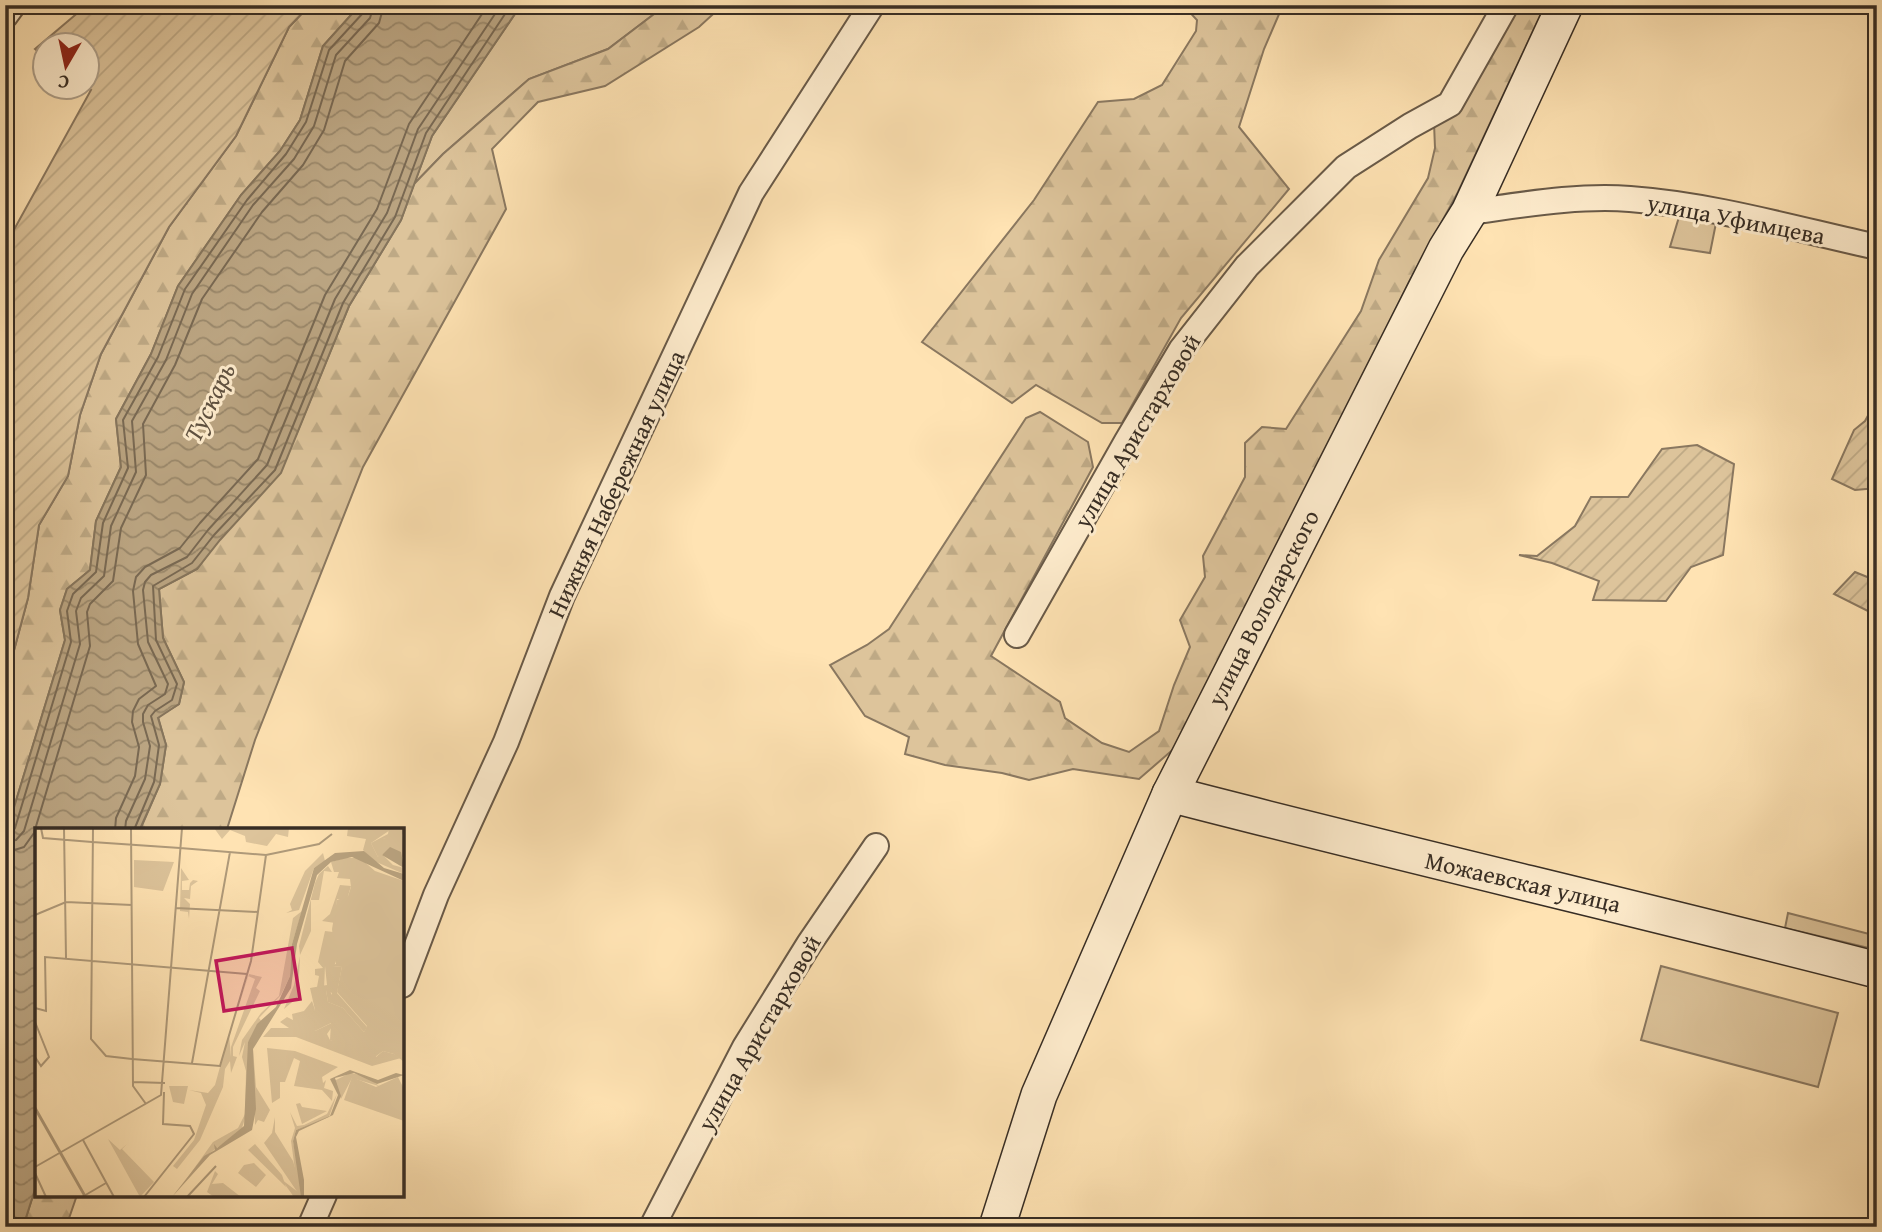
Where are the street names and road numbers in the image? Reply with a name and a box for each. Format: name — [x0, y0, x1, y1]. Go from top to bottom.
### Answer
street label: улица Уфимцева — [1643, 184, 1828, 253]
street label: улица Аристарховой — [1065, 327, 1209, 536]
street label: Нижняя Набережная улица — [539, 344, 694, 624]
street label: улица Володарского — [1198, 504, 1328, 713]
street label: Можаевская улица — [1422, 842, 1625, 922]
street label: улица Аристарховой — [688, 928, 829, 1138]

